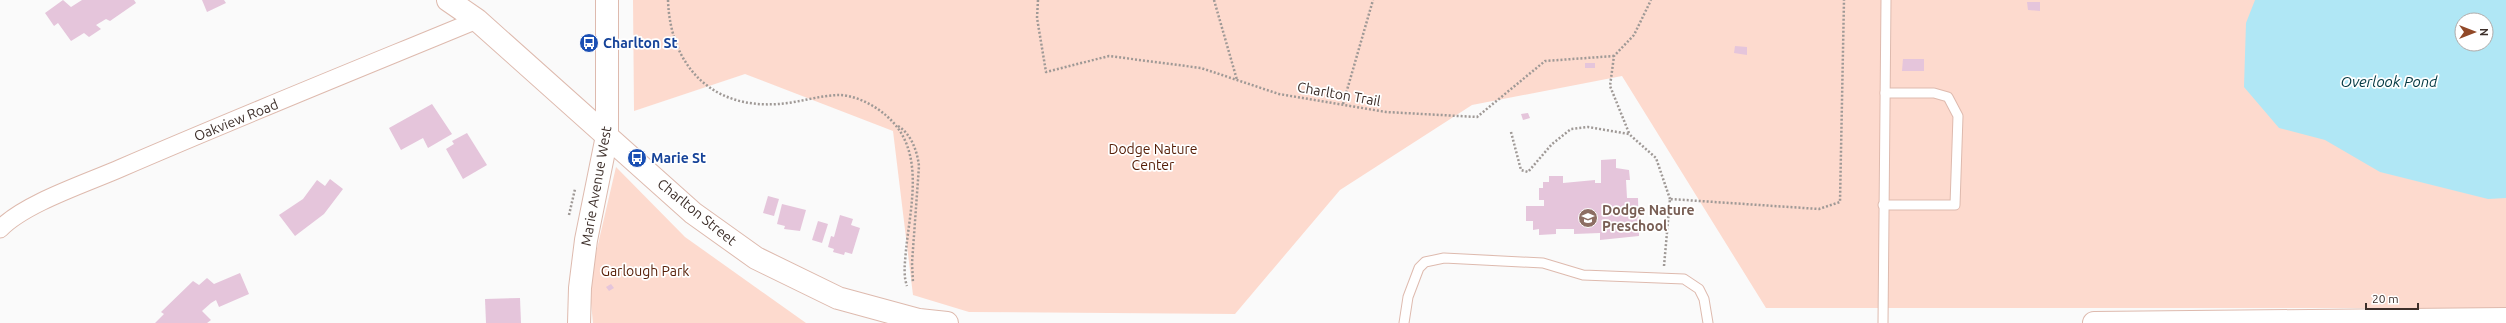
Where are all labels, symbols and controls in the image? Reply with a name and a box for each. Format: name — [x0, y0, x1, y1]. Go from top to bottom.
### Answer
north arrow — [2454, 12, 2494, 52]
text: N — [2478, 28, 2490, 36]
bus stop icon: Charlton St — [578, 32, 600, 54]
place label: Charlton St — [603, 35, 677, 51]
water label: Overlook Pond — [2341, 73, 2438, 90]
street label: Charlton Trail — [1296, 79, 1382, 109]
street label: Oakview Road — [192, 96, 280, 144]
street label: Marie Avenue West — [578, 124, 615, 247]
park label: Dodge Nature Center — [1109, 141, 1197, 173]
bus stop icon: Marie St — [626, 147, 648, 169]
place label: Marie St — [651, 150, 706, 166]
street label: Charlton Street — [654, 175, 740, 249]
place label: Dodge Nature Preschool — [1602, 202, 1695, 234]
school or university icon: Dodge Nature Preschool — [1577, 207, 1599, 229]
park label: Garlough Park — [601, 263, 689, 279]
scale bar — [2366, 285, 2418, 311]
text: 20 m — [2372, 292, 2399, 305]

